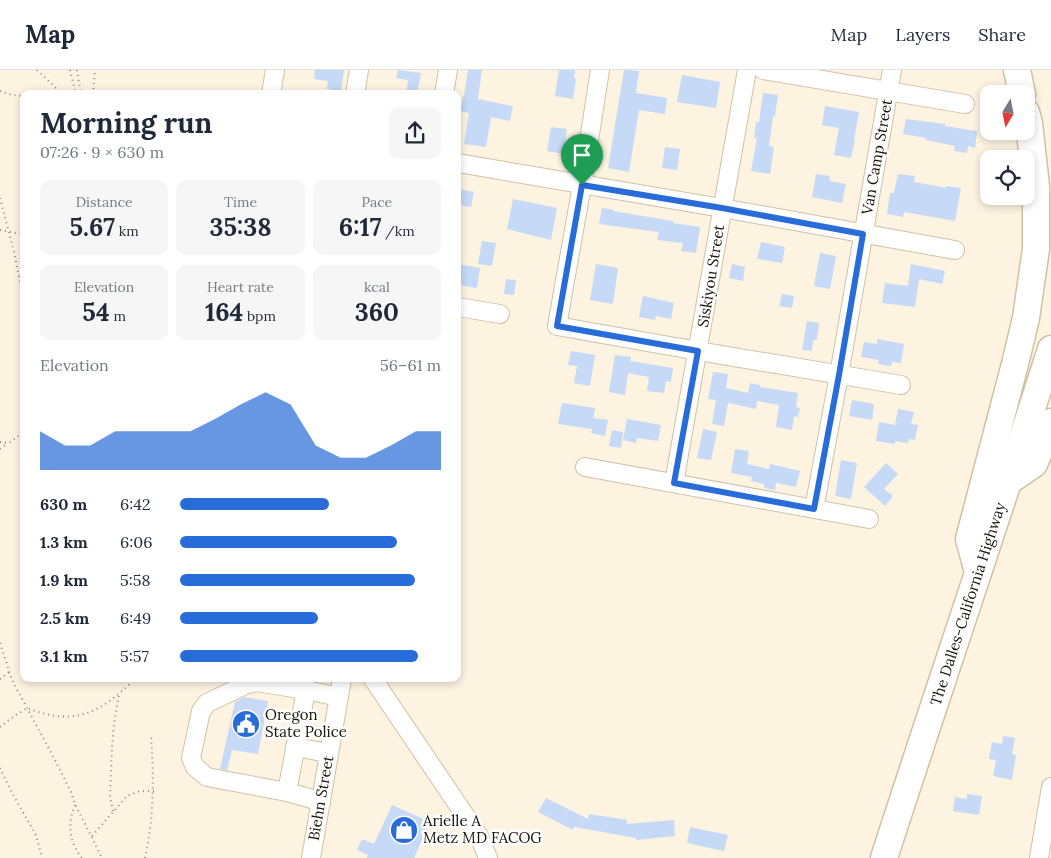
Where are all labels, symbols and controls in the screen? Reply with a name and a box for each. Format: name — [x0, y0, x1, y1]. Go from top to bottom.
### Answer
text: Map — [25, 19, 75, 50]
text: Map — [831, 23, 867, 46]
text: Layers — [895, 23, 950, 46]
text: Share — [978, 23, 1026, 46]
north arrow — [980, 85, 1035, 140]
map controls — [980, 85, 1035, 205]
street label: Van Camp Street — [857, 97, 896, 217]
text: Morning run — [40, 105, 212, 141]
button: share — [389, 107, 441, 159]
pin — [561, 134, 603, 185]
icon: arrive — [568, 141, 596, 169]
text: 07:26 · 9 × 630 m — [40, 142, 164, 162]
button: locate — [980, 150, 1035, 205]
text: Distance — [76, 193, 133, 211]
text: Time — [224, 193, 257, 211]
text: Pace — [362, 193, 392, 211]
text: 5.67 — [70, 211, 115, 243]
text: 35:38 — [209, 211, 272, 243]
text: 6:17 — [339, 211, 381, 243]
text: km — [115, 222, 139, 240]
text: /km — [381, 222, 415, 240]
street label: Siskiyou Street — [693, 223, 728, 329]
text: Elevation — [74, 278, 134, 296]
text: Heart rate — [207, 278, 274, 296]
text: kcal — [364, 278, 390, 296]
text: 54 — [82, 296, 110, 328]
text: 164 — [205, 296, 243, 328]
text: 360 — [355, 296, 399, 328]
text: m — [110, 307, 126, 325]
text: bpm — [243, 307, 276, 325]
text: Elevation — [40, 355, 109, 375]
text: 56–61 m — [380, 355, 441, 375]
text: 630 m — [40, 494, 87, 514]
text: 6:42 — [120, 494, 151, 514]
street label: The Dalles-California Highway — [926, 500, 1009, 708]
text: 1.3 km — [40, 532, 88, 552]
text: 6:06 — [120, 532, 152, 552]
text: 1.9 km — [40, 570, 88, 590]
text: 5:58 — [120, 570, 150, 590]
text: 2.5 km — [40, 608, 89, 628]
text: 6:49 — [120, 608, 151, 628]
text: 3.1 km — [40, 646, 88, 666]
text: 5:57 — [120, 646, 149, 666]
place label: Oregon State Police — [265, 705, 347, 741]
public building icon: Oregon State Police — [231, 709, 261, 739]
street label: Biehn Street — [304, 754, 337, 842]
place label: Arielle A Metz MD FACOG — [422, 811, 542, 847]
shop icon: Arielle A Metz MD FACOG — [389, 815, 419, 845]

